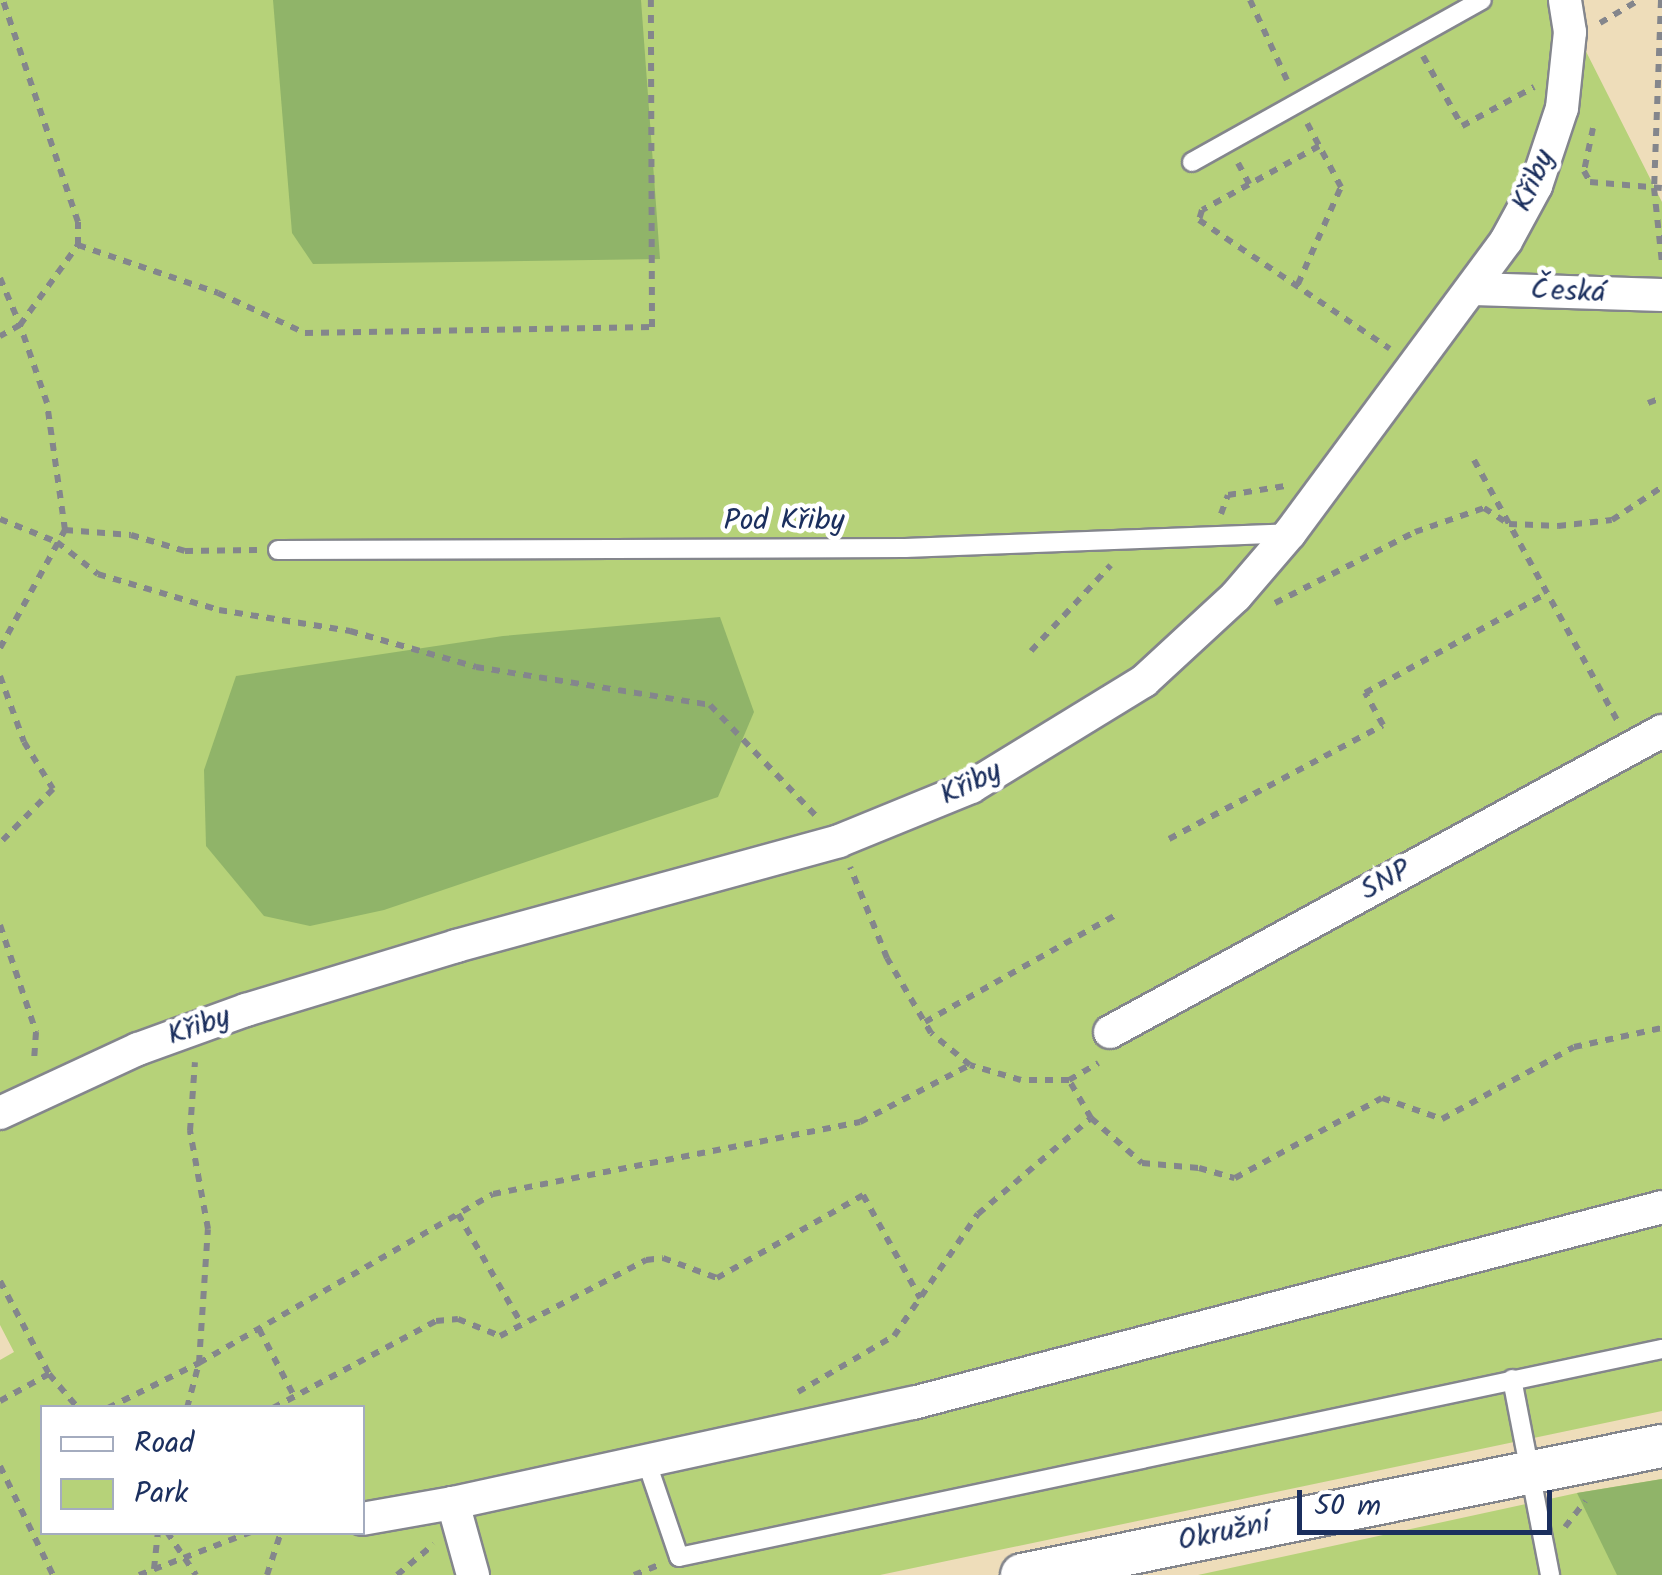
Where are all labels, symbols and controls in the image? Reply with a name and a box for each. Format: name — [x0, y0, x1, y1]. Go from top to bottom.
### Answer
street label: Křiby — [1505, 144, 1563, 218]
street label: Česká — [1530, 273, 1606, 311]
street label: Pod Křiby — [723, 503, 845, 539]
street label: Křiby — [934, 753, 1008, 815]
street label: SNP — [1354, 853, 1418, 909]
street label: Křiby — [163, 999, 235, 1055]
legend — [40, 1405, 365, 1535]
text: Road — [134, 1420, 194, 1468]
text: Park — [134, 1470, 188, 1518]
scale bar — [1302, 1470, 1557, 1532]
text: 50 m — [1314, 1483, 1381, 1531]
street label: Okružní — [1175, 1506, 1273, 1560]

